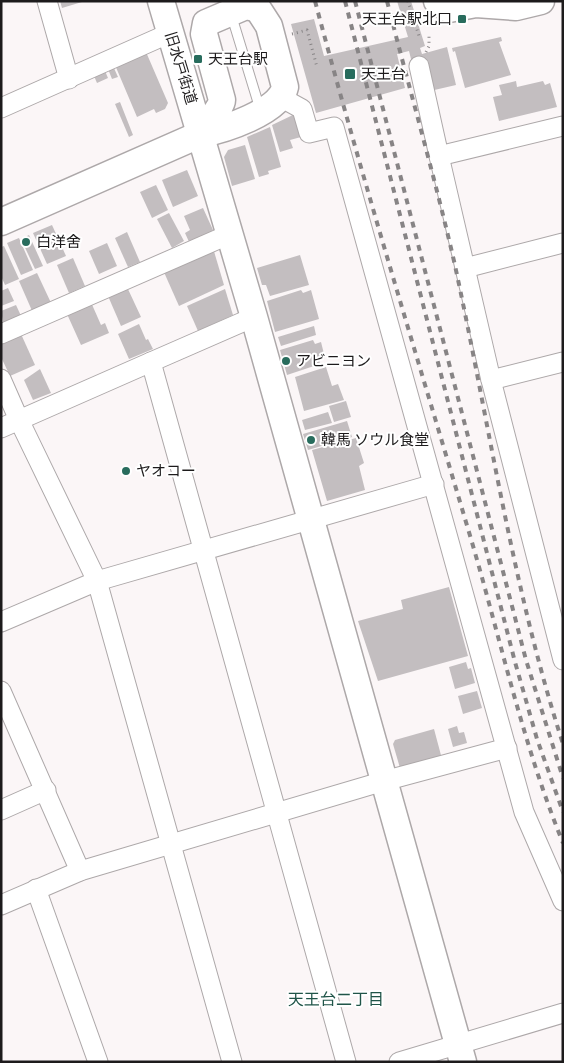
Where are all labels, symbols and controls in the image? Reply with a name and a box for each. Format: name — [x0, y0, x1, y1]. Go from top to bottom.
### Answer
place label: 天王台駅北口 — [362, 10, 452, 28]
marker: 天王台駅北口 — [456, 13, 468, 25]
street label: 旧水戸街道 — [161, 29, 201, 107]
place label: 天王台駅 — [208, 50, 268, 68]
marker: 天王台駅 — [192, 53, 204, 65]
place label: 天王台 — [361, 65, 406, 83]
marker: 天王台 — [343, 67, 357, 81]
place label: 白洋舍 — [36, 233, 81, 251]
marker: 白洋舍 — [20, 236, 32, 248]
place label: アビニヨン — [296, 352, 371, 370]
marker: アビニヨン — [280, 355, 292, 367]
place label: 韓馬 ソウル食堂 — [321, 431, 429, 449]
marker: 韓馬 ソウル食堂 — [305, 434, 317, 446]
place label: ヤオコー — [136, 462, 196, 480]
marker: ヤオコー — [120, 465, 132, 477]
district label: 天王台二丁目 — [288, 990, 384, 1010]

